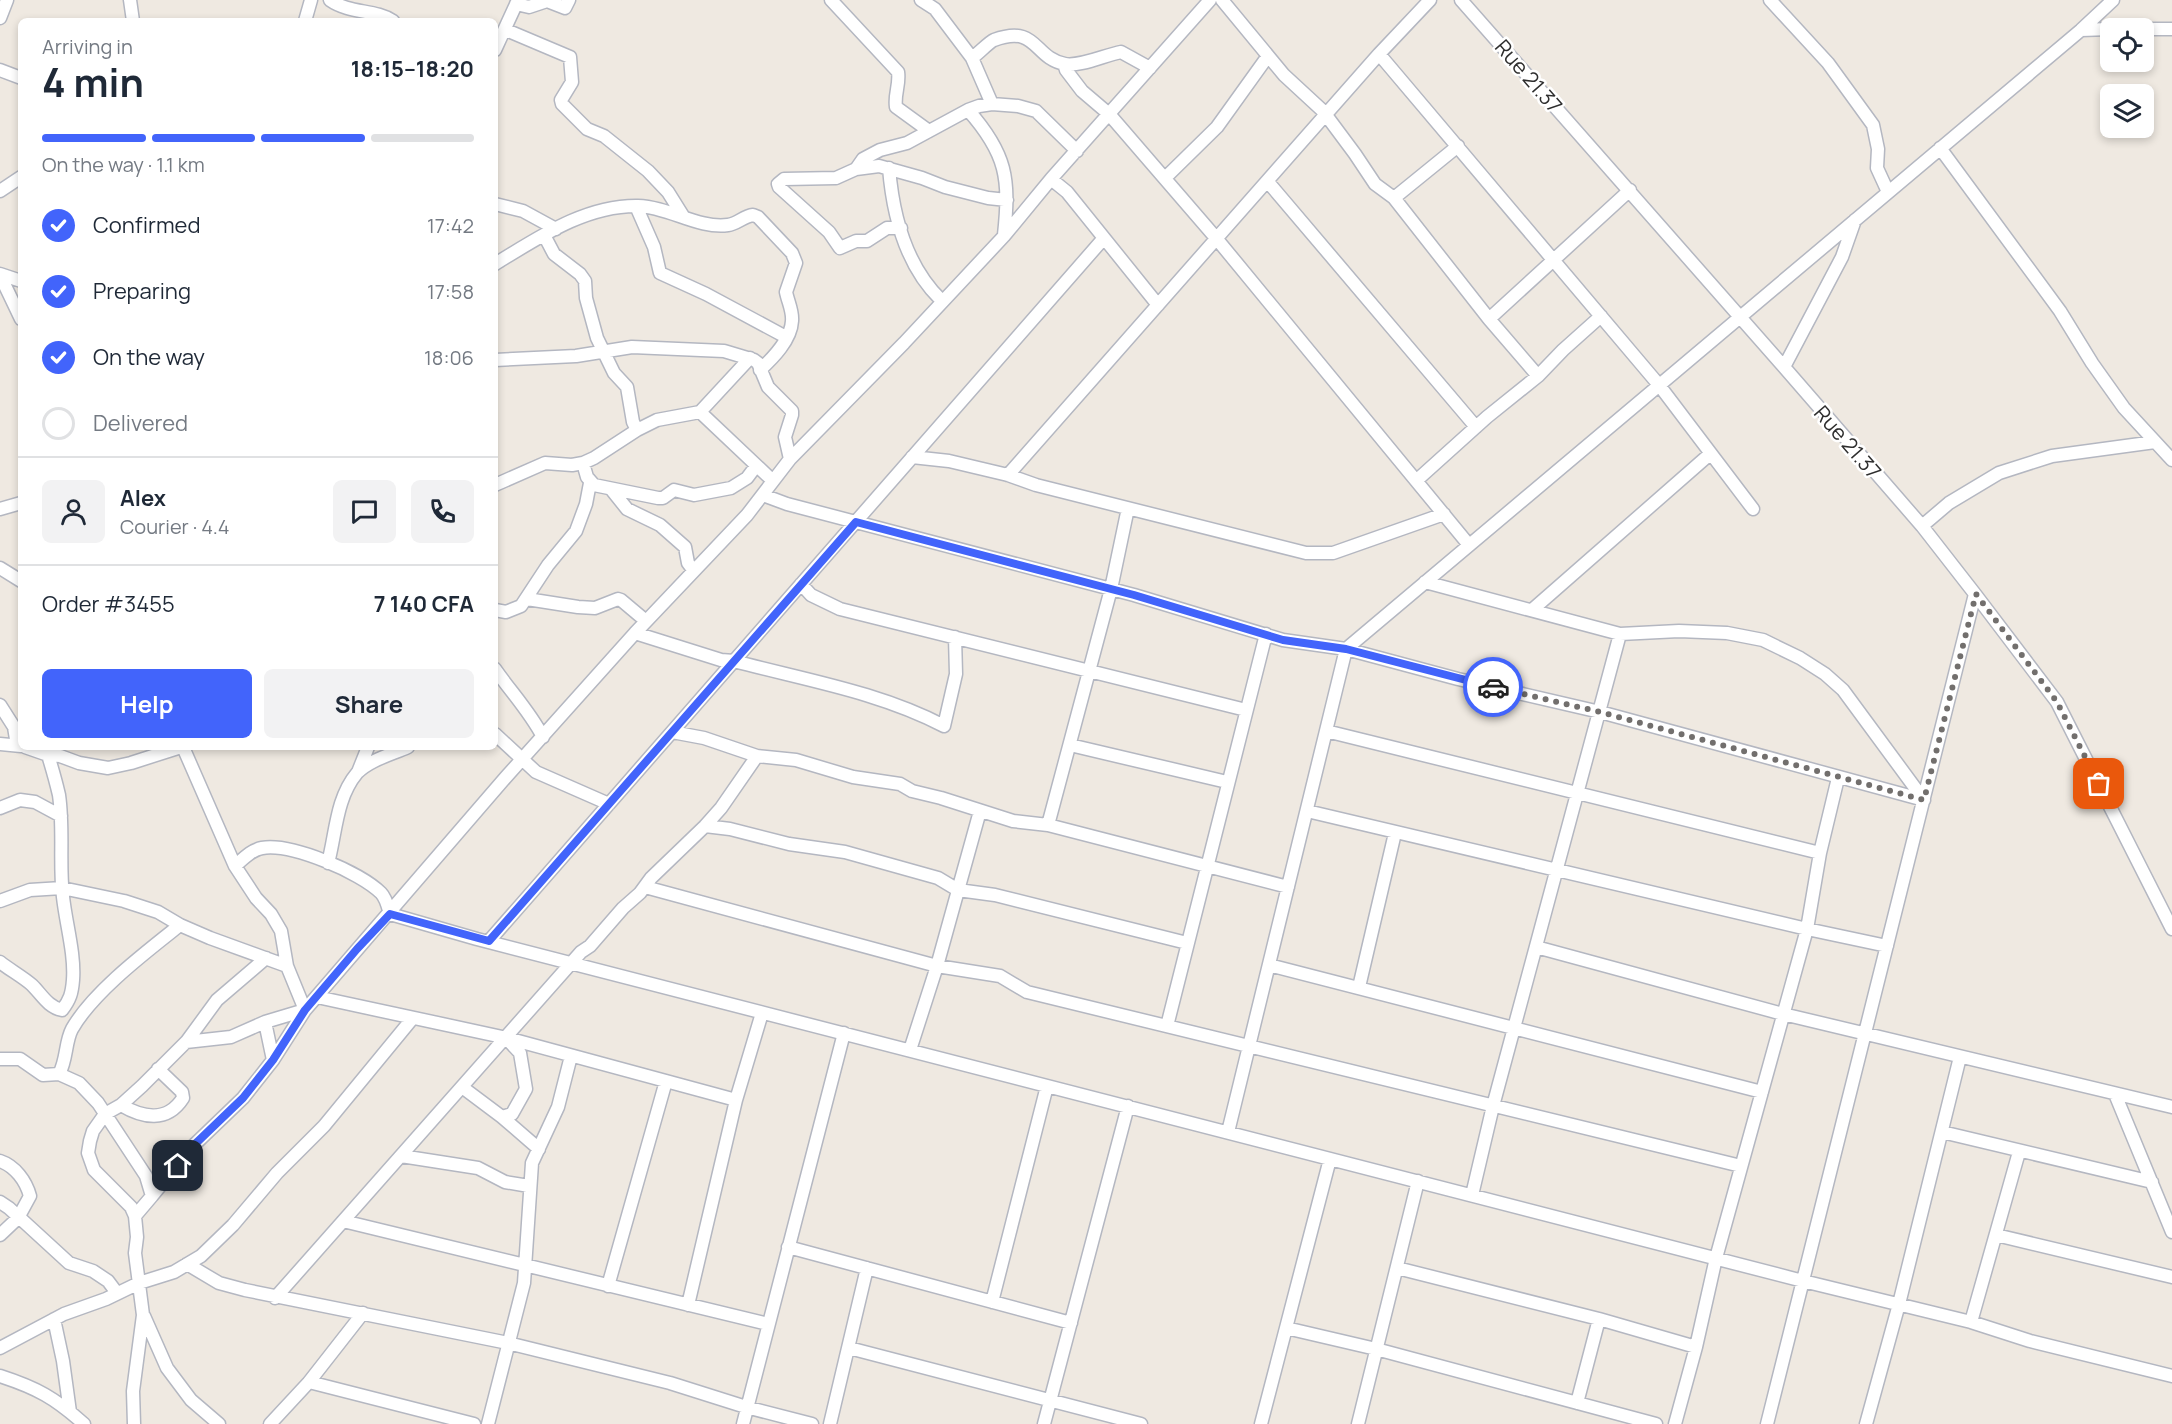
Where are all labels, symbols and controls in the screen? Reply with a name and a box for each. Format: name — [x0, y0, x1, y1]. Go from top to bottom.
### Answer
map controls — [2100, 18, 2154, 138]
button: locate — [2100, 18, 2154, 72]
text: Arriving in — [42, 33, 133, 60]
street label: Rue 21.37 — [1489, 33, 1569, 119]
text: 18:15–18:20 — [351, 54, 474, 84]
text: 4 min — [42, 55, 144, 109]
button: layers — [2100, 84, 2154, 138]
text: On the way · 1.1 km — [42, 151, 205, 178]
icon: check — [42, 209, 75, 242]
text: Confirmed — [93, 210, 201, 240]
text: 17:42 — [427, 212, 474, 239]
icon: check — [42, 275, 75, 308]
text: Preparing — [93, 276, 191, 306]
text: 17:58 — [427, 278, 474, 305]
icon: check — [42, 341, 75, 374]
text: On the way — [93, 342, 205, 372]
text: 18:06 — [424, 344, 474, 371]
street label: Rue 21.37 — [1808, 399, 1888, 485]
text: Delivered — [93, 408, 188, 438]
button: person — [42, 480, 105, 543]
button: chat — [333, 480, 396, 543]
button: phone — [411, 480, 474, 543]
text: Alex — [120, 483, 166, 513]
text: Courier · 4.4 — [120, 513, 230, 540]
text: Order #3455 — [42, 589, 175, 619]
text: 7 140 CFA — [374, 589, 474, 619]
courier — [1463, 657, 1523, 717]
button: Help — [42, 669, 252, 738]
button: Share — [264, 669, 474, 738]
icon: car — [1477, 671, 1510, 704]
pin — [2073, 758, 2124, 809]
icon: bag — [2082, 767, 2115, 800]
pin — [152, 1140, 203, 1191]
icon: home — [161, 1149, 194, 1182]

